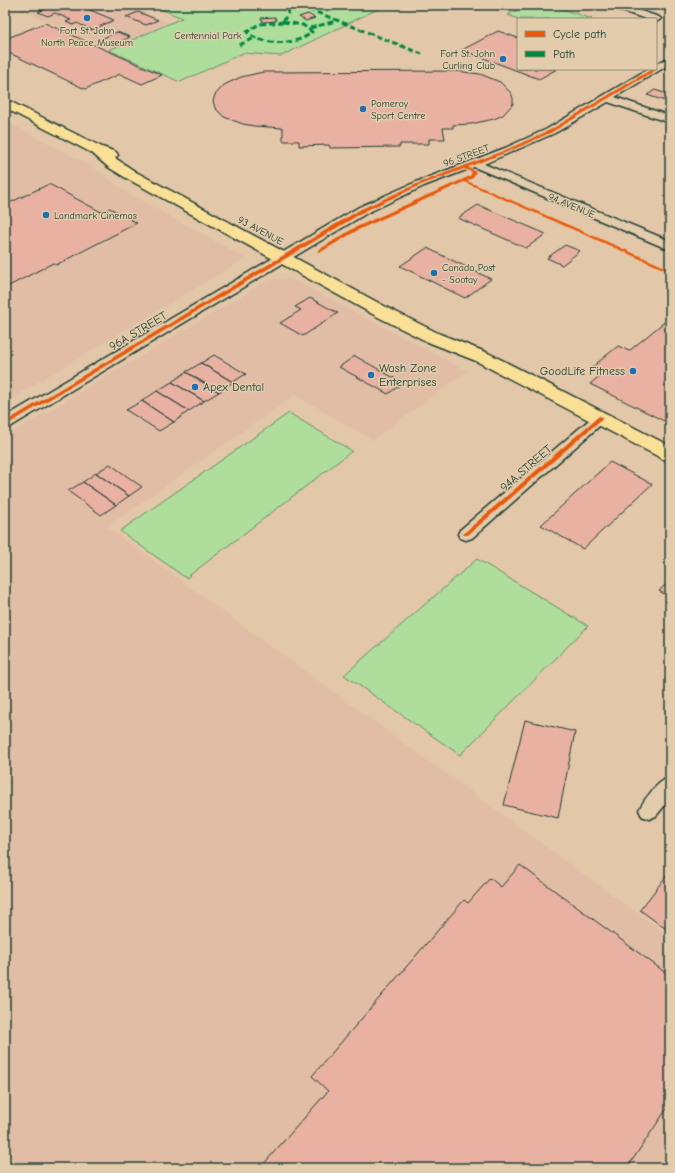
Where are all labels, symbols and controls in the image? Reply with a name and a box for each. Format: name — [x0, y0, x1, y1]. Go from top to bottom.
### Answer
marker: Fort St. John North Peace Museum — [82, 13, 92, 23]
legend — [517, 18, 657, 70]
place label: Fort St. John North Peace Museum — [41, 25, 133, 49]
text: Cycle path — [553, 27, 606, 41]
park label: Centennial Park — [174, 30, 242, 42]
text: Path — [553, 47, 575, 61]
place label: Fort St. John Curling Club — [440, 48, 495, 72]
marker: Fort St. John Curling Club — [498, 54, 508, 64]
place label: Pomeroy Sport Centre — [371, 98, 426, 122]
marker: Pomeroy Sport Centre — [358, 104, 368, 114]
street label: 96 STREET — [442, 142, 492, 170]
street label: 94 AVENUE — [546, 191, 597, 221]
marker: Landmark Cinemas — [41, 210, 51, 220]
place label: Landmark Cinemas — [54, 210, 137, 222]
street label: 93 AVENUE — [236, 214, 285, 248]
place label: Canada Post - Sootay — [442, 262, 496, 286]
marker: Canada Post - Sootay — [429, 268, 439, 278]
street label: 96A STREET — [107, 308, 170, 354]
place label: Wash Zone Enterprises — [379, 361, 437, 389]
place label: GoodLife Fitness — [540, 364, 625, 378]
marker: GoodLife Fitness — [628, 366, 638, 376]
marker: Wash Zone Enterprises — [366, 370, 376, 380]
place label: Apex Dental — [203, 380, 264, 394]
marker: Apex Dental — [190, 382, 200, 392]
street label: 94A STREET — [497, 441, 555, 494]

